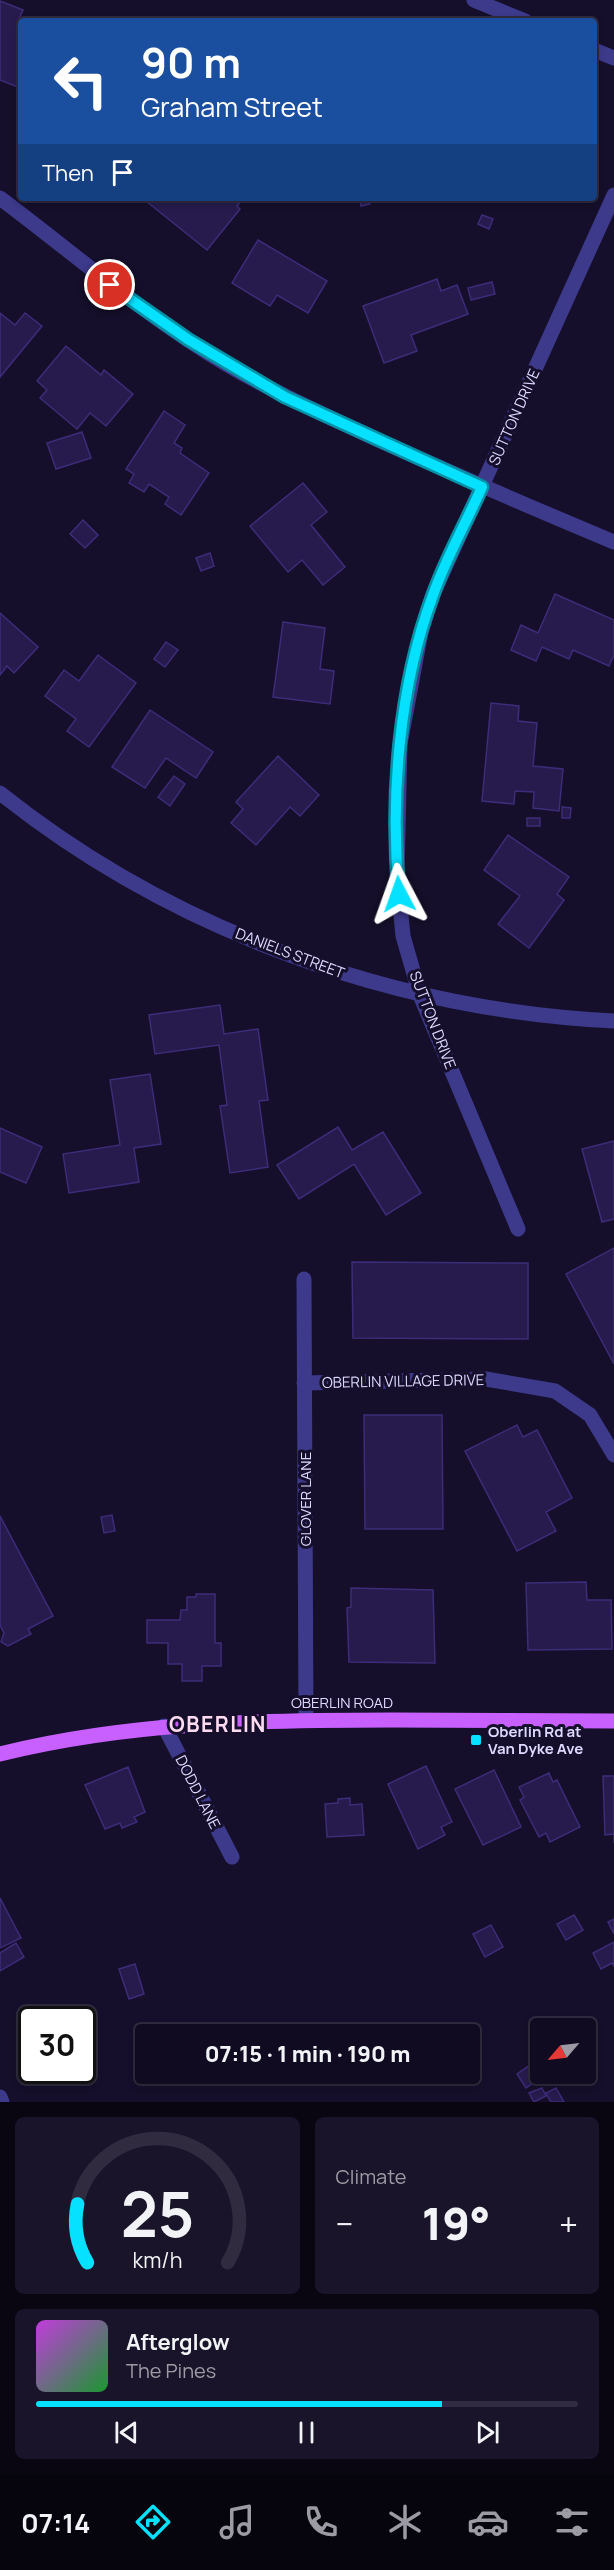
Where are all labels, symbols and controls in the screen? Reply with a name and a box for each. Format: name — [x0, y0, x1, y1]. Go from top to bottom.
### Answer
text: 90 m — [141, 33, 241, 91]
icon: left — [42, 42, 120, 120]
text: Graham Street — [141, 88, 323, 125]
icon: arrive — [106, 156, 139, 189]
text: Then — [42, 158, 94, 188]
pin — [84, 259, 135, 310]
icon: arrive — [93, 268, 126, 301]
street label: SUTTON DRIVE — [483, 366, 545, 468]
position arrow — [367, 862, 431, 926]
street label: DANIELS STREET — [232, 923, 348, 983]
street label: SUTTON DRIVE — [405, 968, 461, 1072]
street label: OBERLIN VILLAGE DRIVE — [322, 1369, 484, 1393]
street label: GLOVER LANE — [295, 1452, 316, 1546]
street label: OBERLIN ROAD — [291, 1692, 393, 1713]
district label: OBERLIN — [169, 1710, 267, 1738]
place label: Oberlin Rd at Van Dyke Ave — [488, 1721, 583, 1759]
marker: Oberlin Rd at Van Dyke Ave — [469, 1733, 483, 1747]
street label: DODD LANE — [170, 1752, 226, 1832]
speed limit sign: 30 — [18, 2006, 96, 2084]
north arrow — [530, 2018, 596, 2084]
map controls — [530, 2018, 596, 2084]
text: 07:15 · 1 min · 190 m — [205, 2039, 410, 2069]
text: Climate — [336, 2163, 407, 2190]
text: 25 — [120, 2170, 194, 2256]
text: 19° — [422, 2192, 490, 2254]
text: − — [336, 2201, 353, 2246]
text: + — [559, 2201, 578, 2246]
text: km/h — [132, 2245, 182, 2274]
text: Afterglow — [126, 2327, 230, 2357]
text: The Pines — [126, 2357, 216, 2384]
icon: previous — [110, 2416, 143, 2449]
icon: pause — [290, 2416, 323, 2449]
icon: next — [471, 2416, 504, 2449]
icon: directions — [132, 2501, 174, 2543]
icon: music — [216, 2501, 258, 2543]
icon: phone — [300, 2501, 342, 2543]
icon: climate — [384, 2501, 426, 2543]
icon: car — [467, 2501, 509, 2543]
icon: filters — [551, 2501, 593, 2543]
text: 07:14 — [21, 2504, 91, 2541]

